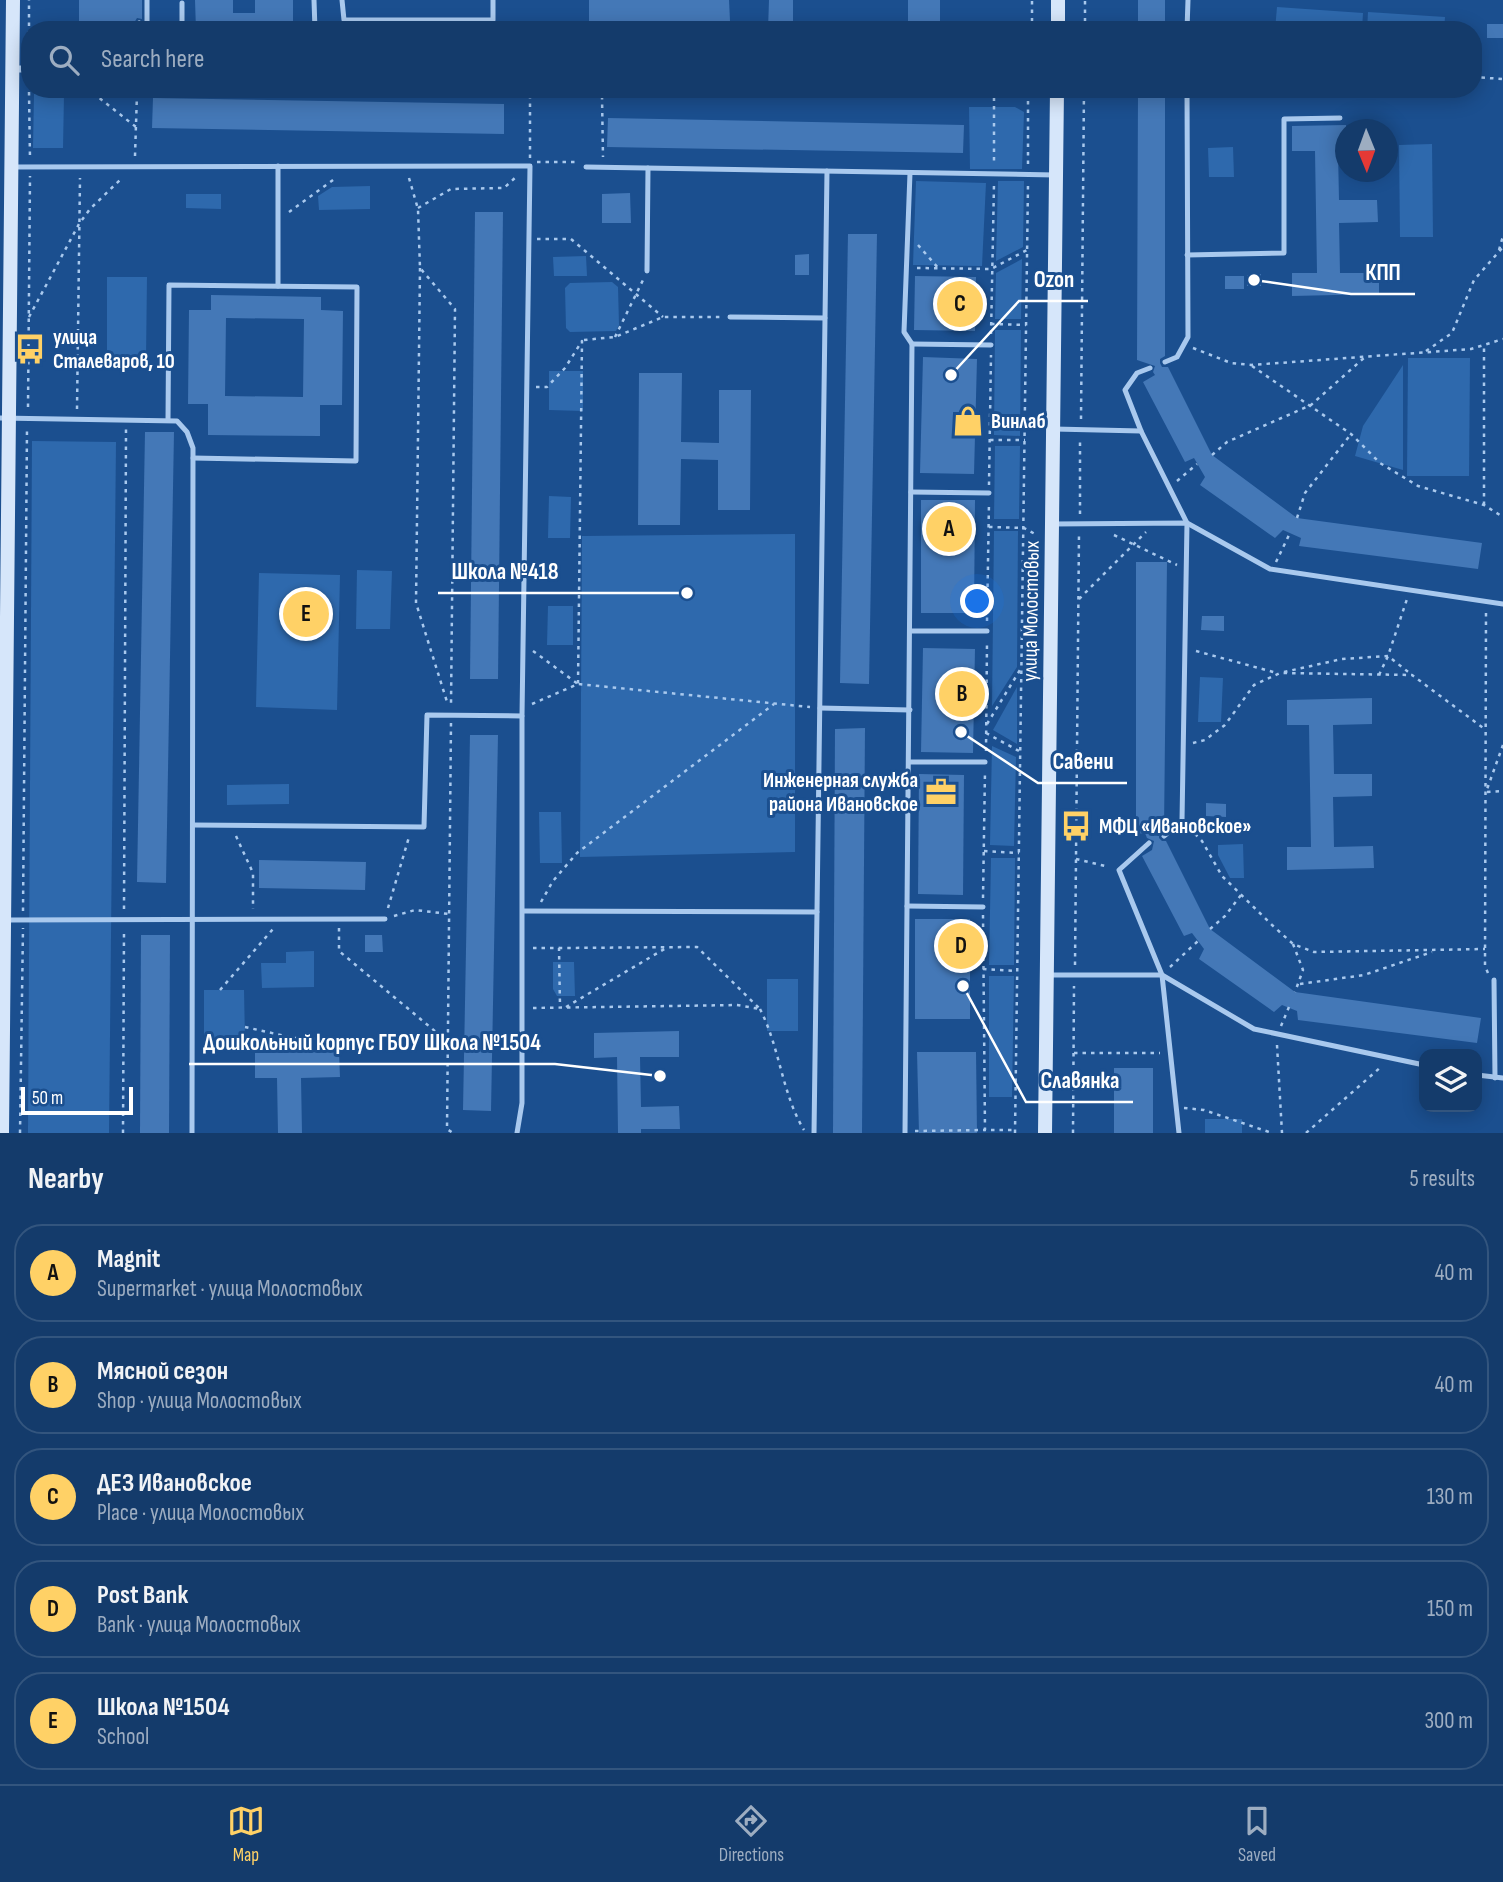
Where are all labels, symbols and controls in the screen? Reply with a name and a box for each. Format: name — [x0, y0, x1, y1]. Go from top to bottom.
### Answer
search box — [21, 21, 1482, 98]
icon: search — [45, 41, 83, 79]
text: Search here — [101, 44, 204, 75]
north arrow — [1335, 119, 1398, 182]
callout: КПП — [1351, 250, 1415, 294]
callout: Ozon — [1019, 257, 1088, 301]
text: КПП — [1365, 259, 1401, 287]
text: Ozon — [1034, 266, 1074, 294]
pin: C — [937, 278, 983, 330]
place label: улица Сталеваров, 10 — [53, 325, 175, 374]
bus stop icon: улица Сталеваров, 10 — [13, 332, 47, 366]
shop icon: Винлаб — [951, 404, 985, 438]
place label: Винлаб — [991, 409, 1046, 434]
pin: A — [926, 503, 972, 555]
street label: улица Молостовых — [1017, 540, 1045, 681]
callout: Школа №418 — [438, 549, 573, 593]
text: Школа №418 — [452, 558, 559, 586]
your location — [960, 584, 994, 618]
pin: E — [283, 588, 329, 640]
pin: B — [939, 668, 985, 720]
callout: Савени — [1038, 739, 1127, 783]
text: Савени — [1053, 748, 1113, 776]
place label: Инженерная служба района Ивановское — [763, 768, 918, 817]
office icon: Инженерная служба района Ивановское — [924, 775, 958, 809]
bus stop icon: МФЦ «Ивановское» — [1059, 809, 1093, 843]
place label: МФЦ «Ивановское» — [1099, 814, 1251, 839]
pin: D — [938, 920, 984, 972]
callout: Дошкольный корпус ГБОУ Школа №1504 — [189, 1020, 555, 1064]
text: Дошкольный корпус ГБОУ Школа №1504 — [203, 1029, 541, 1057]
map controls — [1419, 1049, 1482, 1112]
button: layers — [1419, 1049, 1482, 1112]
callout: Славянка — [1026, 1058, 1133, 1102]
text: Славянка — [1040, 1067, 1120, 1095]
scale bar — [21, 1084, 133, 1116]
text: 50 m — [32, 1087, 63, 1110]
text: Nearby — [28, 1161, 104, 1197]
text: 5 results — [1409, 1165, 1475, 1193]
text: Magnit — [97, 1244, 160, 1275]
text: A — [48, 1259, 58, 1287]
text: 40 m — [1435, 1259, 1473, 1287]
text: Supermarket · улица Молостовых — [97, 1275, 363, 1303]
text: Мясной сезон — [97, 1356, 228, 1387]
text: B — [48, 1371, 58, 1399]
text: 40 m — [1435, 1371, 1473, 1399]
text: Shop · улица Молостовых — [97, 1387, 302, 1415]
text: ДЕЗ Ивановское — [97, 1468, 252, 1499]
text: C — [47, 1483, 59, 1511]
text: 130 m — [1427, 1483, 1473, 1511]
text: Place · улица Молостовых — [97, 1499, 304, 1527]
text: Post Bank — [97, 1580, 188, 1611]
text: D — [47, 1595, 59, 1623]
text: 150 m — [1427, 1595, 1473, 1623]
text: Bank · улица Молостовых — [97, 1611, 301, 1639]
text: Школа №1504 — [97, 1692, 229, 1723]
text: E — [48, 1707, 58, 1735]
text: 300 m — [1424, 1707, 1473, 1735]
text: School — [97, 1723, 149, 1751]
tab: Map — [227, 1802, 265, 1867]
tab: Directions — [719, 1802, 784, 1867]
tab: Saved — [1238, 1802, 1276, 1867]

